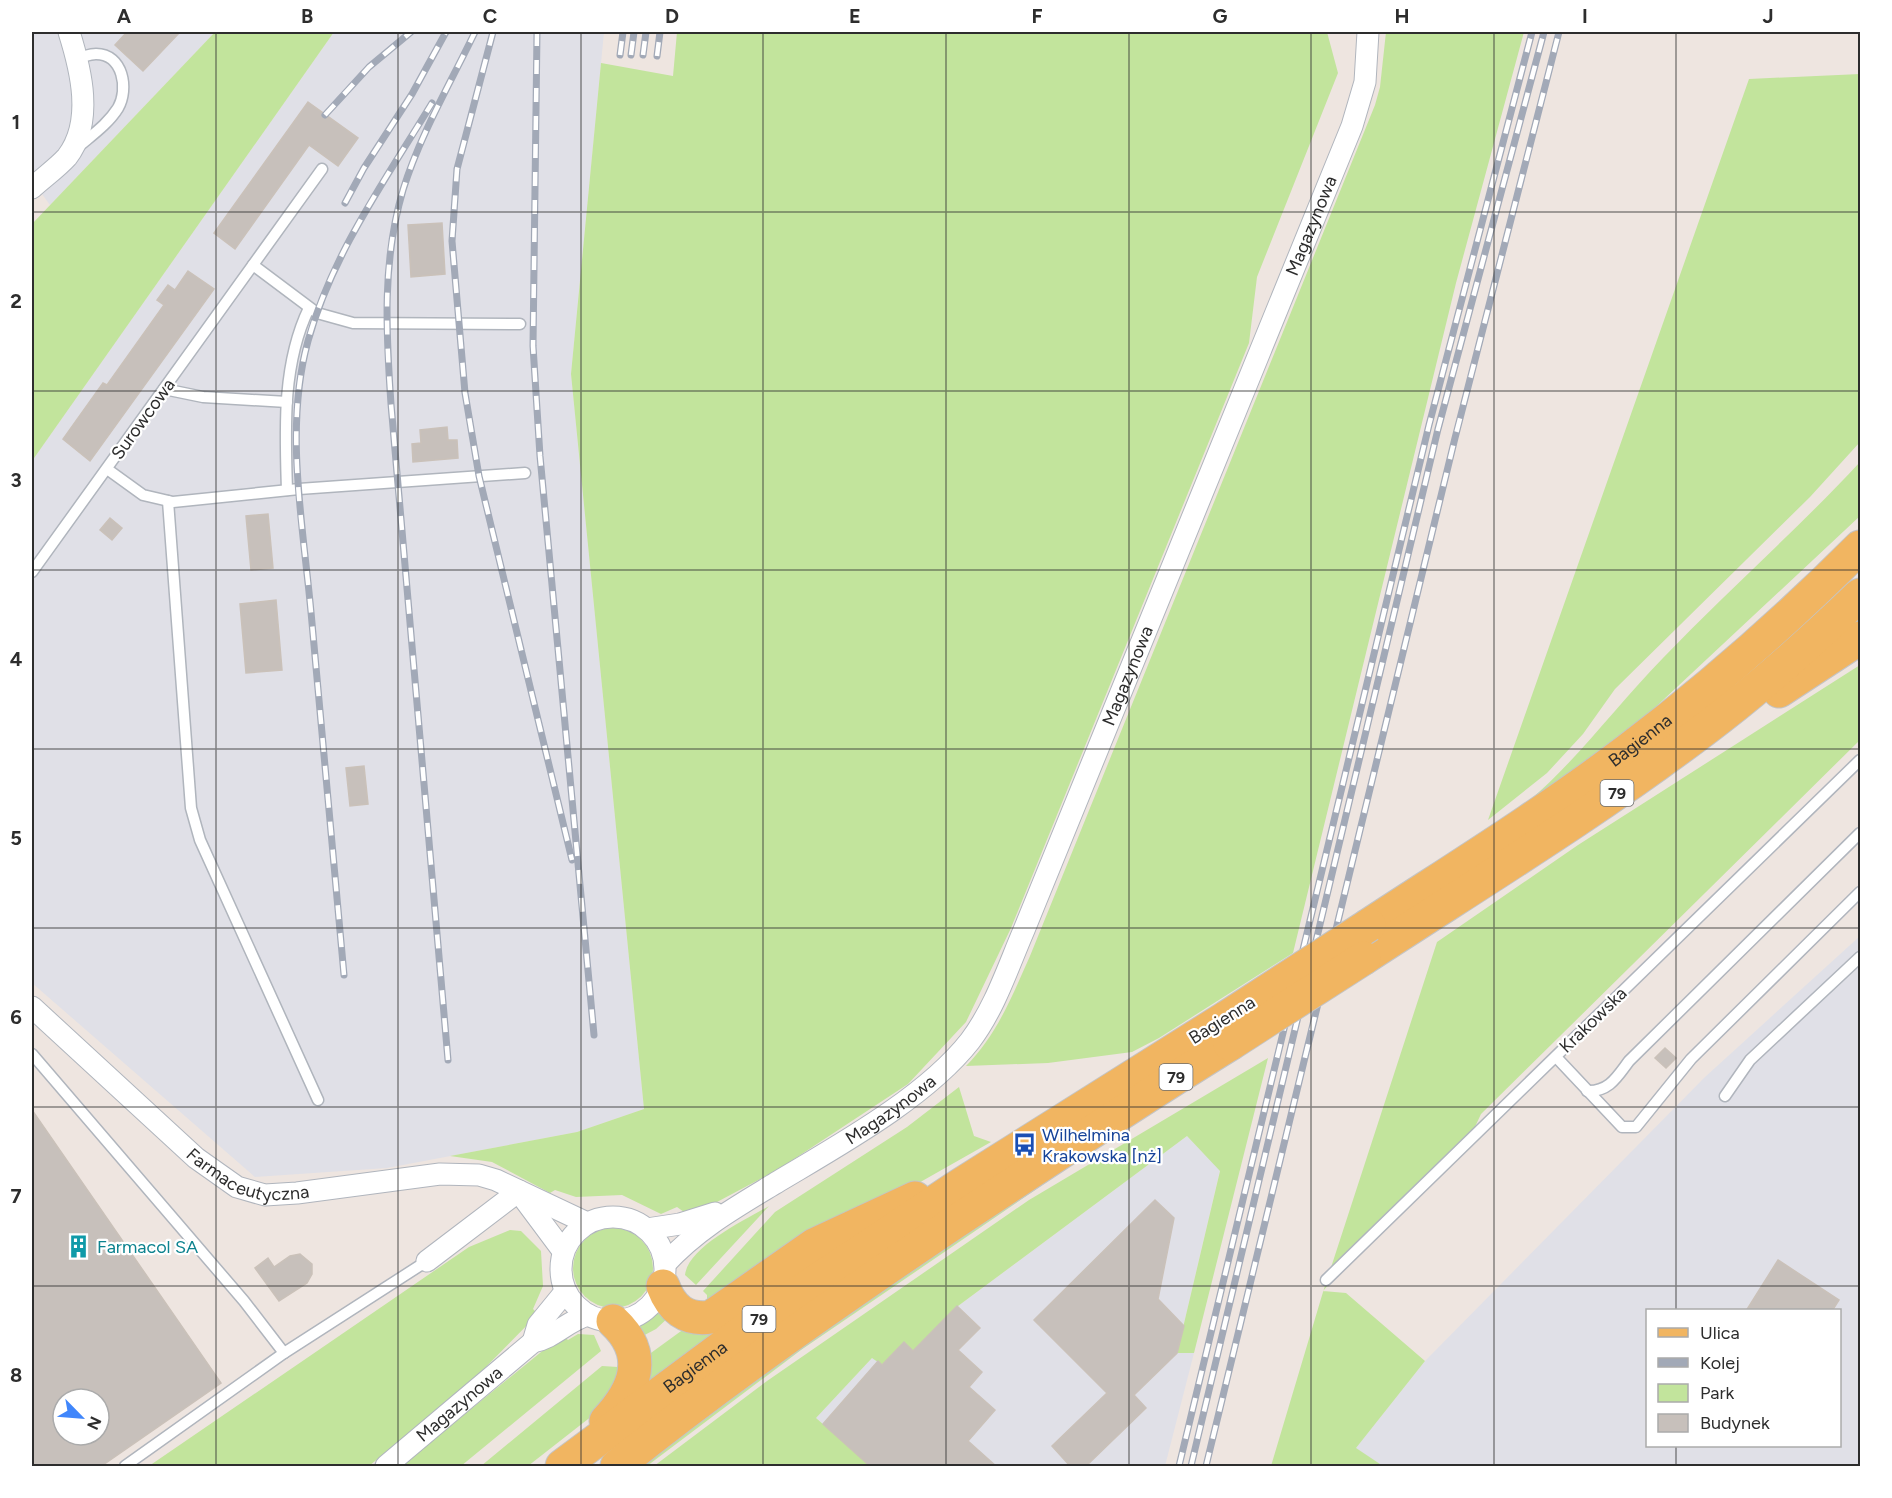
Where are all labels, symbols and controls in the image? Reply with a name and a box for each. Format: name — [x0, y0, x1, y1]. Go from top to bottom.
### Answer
text: A — [117, 4, 132, 28]
text: B — [301, 4, 313, 28]
text: C — [483, 4, 497, 28]
text: D — [665, 4, 679, 28]
text: E — [849, 4, 861, 28]
text: F — [1031, 4, 1043, 28]
text: G — [1213, 4, 1228, 28]
text: H — [1395, 4, 1410, 28]
text: I — [1582, 4, 1588, 28]
text: J — [1762, 4, 1774, 28]
text: 1 — [12, 110, 20, 134]
street label: Magazynowa — [1281, 173, 1341, 279]
text: 2 — [10, 289, 22, 313]
street label: Surowcowa — [106, 374, 180, 464]
text: 3 — [10, 468, 22, 492]
street label: Magazynowa — [1098, 623, 1158, 729]
text: 4 — [10, 647, 23, 671]
street label: Bagienna — [1604, 709, 1676, 772]
road number: 79 — [1600, 780, 1634, 806]
text: 5 — [10, 826, 22, 850]
street label: Krakowska — [1555, 983, 1631, 1057]
street label: Bagienna — [1185, 991, 1259, 1049]
text: 6 — [10, 1005, 22, 1029]
road number: 79 — [1160, 1064, 1192, 1090]
street label: Magazynowa — [841, 1070, 940, 1149]
place label: Wilhelmina Krakowska [nż] — [1042, 1124, 1162, 1167]
bus stop icon: Wilhelmina Krakowska [nż] — [1011, 1132, 1037, 1158]
street label: Farmaceutyczna — [182, 1144, 311, 1206]
text: 7 — [10, 1184, 22, 1208]
building icon: Farmacol SA — [66, 1234, 92, 1260]
place label: Farmacol SA — [97, 1236, 198, 1258]
road number: 79 — [742, 1306, 776, 1332]
legend — [1646, 1309, 1841, 1447]
text: Ulica — [1700, 1322, 1740, 1344]
street label: Bagienna — [659, 1336, 732, 1398]
text: Kolej — [1700, 1352, 1740, 1374]
street label: Magazynowa — [412, 1362, 507, 1447]
text: 8 — [10, 1363, 22, 1387]
text: Park — [1700, 1382, 1735, 1404]
north arrow — [51, 1387, 111, 1447]
text: Budynek — [1700, 1412, 1770, 1434]
text: N — [83, 1414, 105, 1433]

